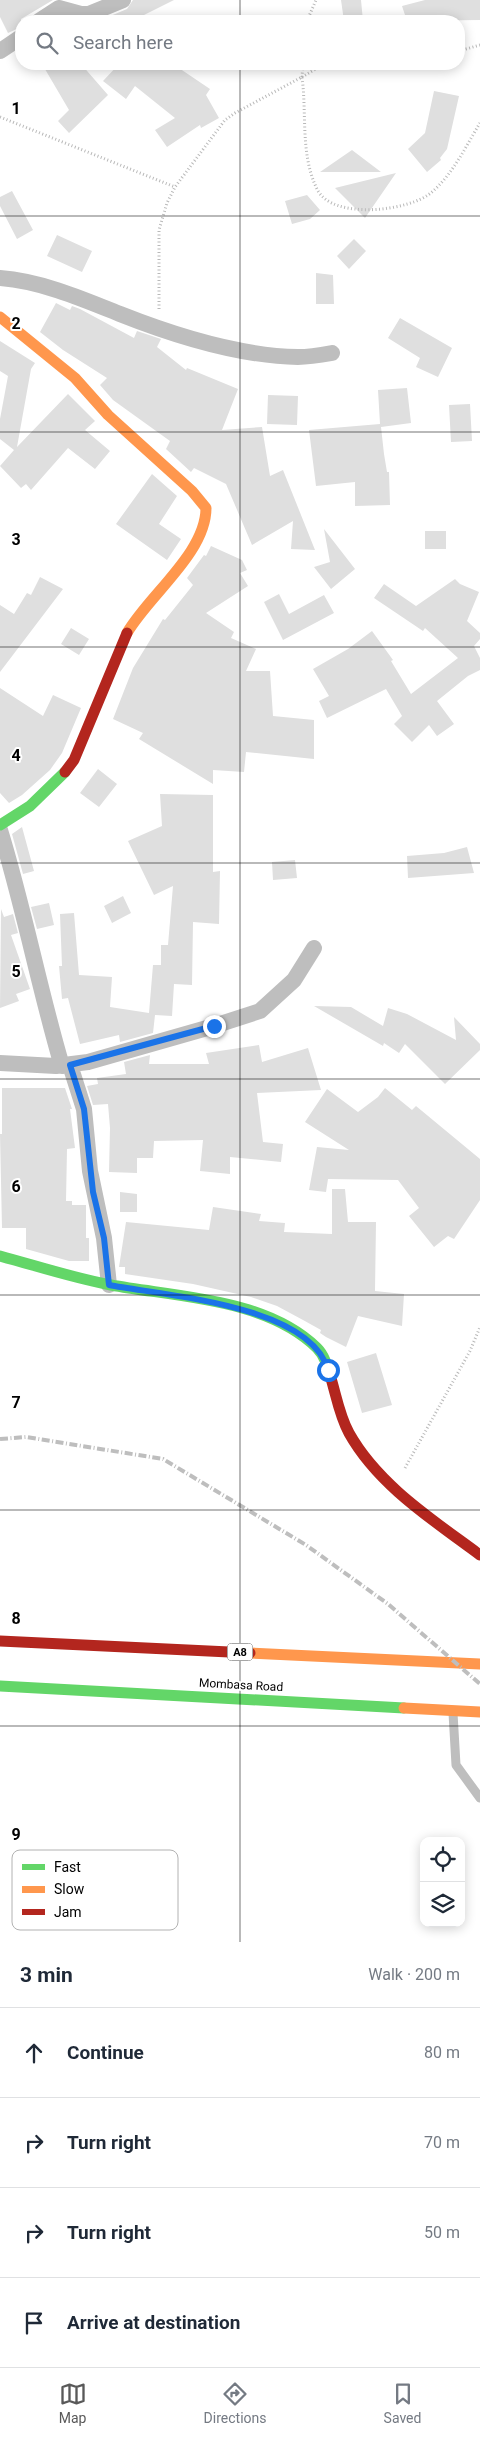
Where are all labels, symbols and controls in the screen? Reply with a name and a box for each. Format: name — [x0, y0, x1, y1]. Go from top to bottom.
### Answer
search box — [15, 15, 465, 70]
icon: search — [33, 29, 61, 57]
text: Search here — [73, 31, 173, 54]
text: 1 — [11, 99, 21, 118]
text: 2 — [11, 314, 21, 333]
text: 3 — [11, 530, 21, 549]
text: 4 — [11, 746, 21, 765]
text: 5 — [11, 962, 21, 981]
route end — [203, 1015, 226, 1038]
text: 6 — [11, 1177, 21, 1196]
route start — [317, 1359, 340, 1382]
text: 7 — [11, 1393, 21, 1412]
text: 8 — [11, 1609, 21, 1628]
road number: A8 — [228, 1644, 252, 1660]
street label: Mombasa Road — [199, 1676, 283, 1694]
text: 9 — [11, 1825, 21, 1844]
map controls — [420, 1837, 465, 1927]
button: locate — [420, 1837, 465, 1882]
legend — [12, 1850, 178, 1930]
text: Fast — [54, 1859, 81, 1875]
text: Slow — [54, 1881, 85, 1897]
button: layers — [420, 1882, 465, 1927]
text: Jam — [54, 1904, 82, 1920]
text: 3 min — [20, 1963, 73, 1987]
text: Walk · 200 m — [368, 1965, 460, 1984]
icon: ahead — [20, 2039, 48, 2067]
text: Continue — [67, 2041, 144, 2064]
text: 80 m — [424, 2043, 460, 2062]
icon: right — [20, 2129, 48, 2157]
text: Turn right — [67, 2131, 151, 2154]
text: 70 m — [424, 2133, 460, 2152]
icon: right — [20, 2219, 48, 2247]
text: Turn right — [67, 2221, 151, 2244]
text: 50 m — [424, 2223, 460, 2242]
icon: arrive — [20, 2309, 48, 2337]
text: Arrive at destination — [67, 2311, 240, 2334]
tab: Map — [59, 2380, 87, 2426]
tab: Directions — [204, 2380, 267, 2426]
tab: Saved — [384, 2380, 421, 2426]

